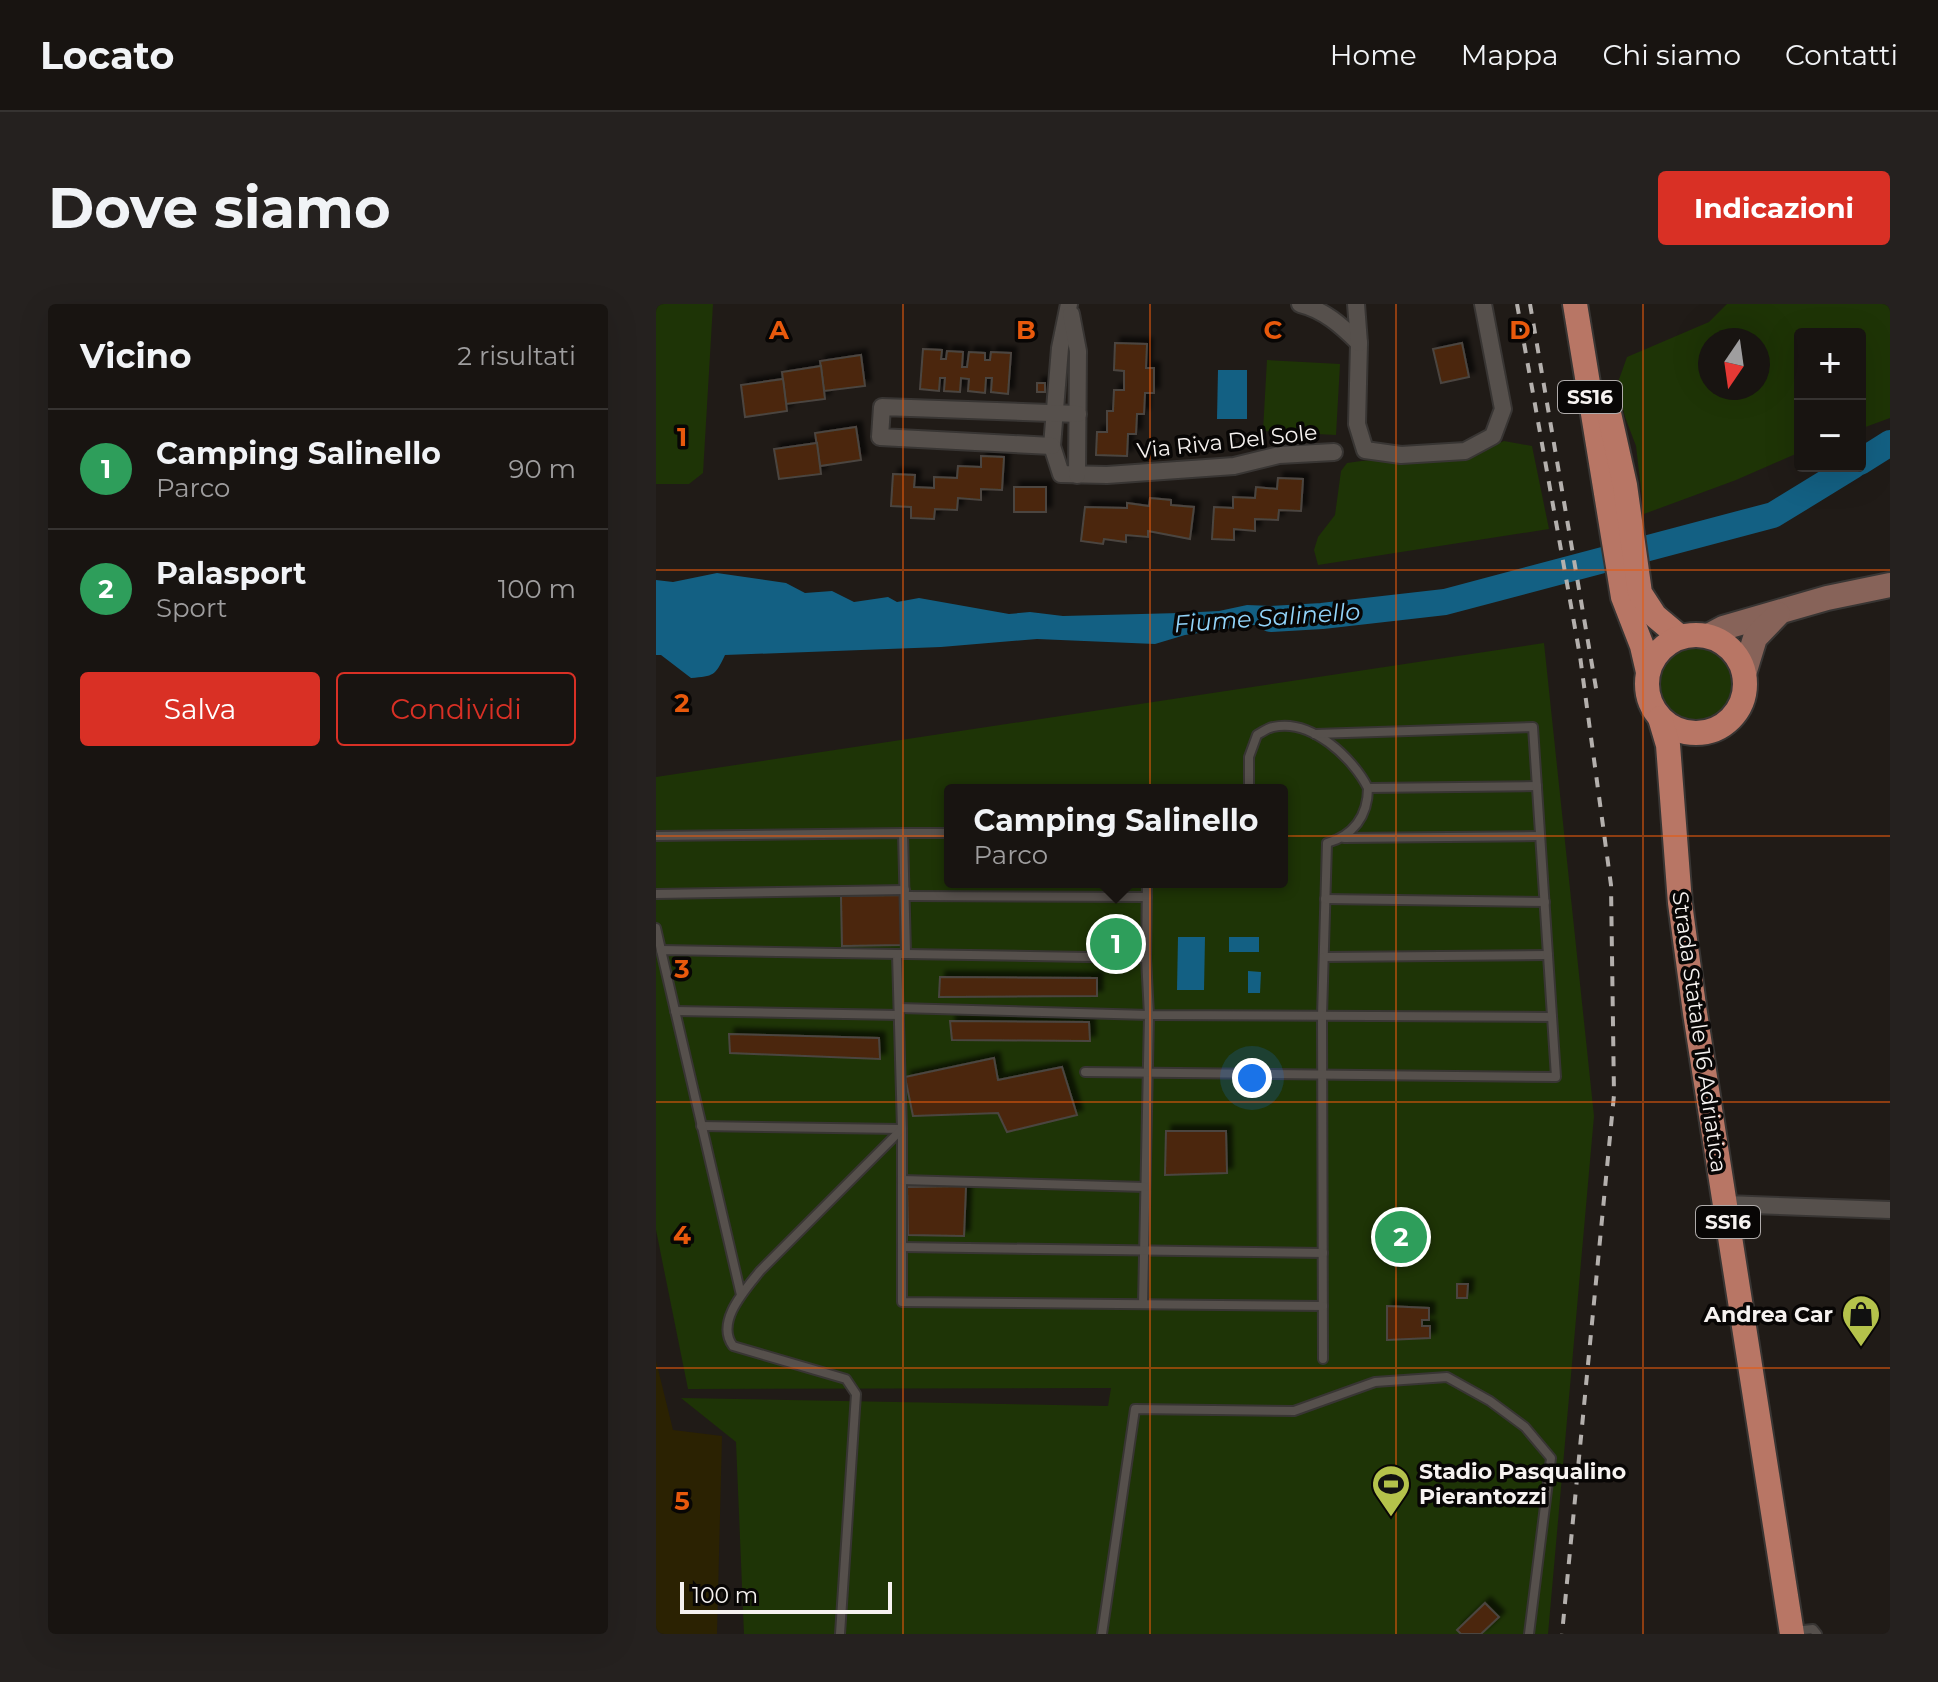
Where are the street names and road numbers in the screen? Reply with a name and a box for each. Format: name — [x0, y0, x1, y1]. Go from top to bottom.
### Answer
road number: SS16 — [1558, 381, 1622, 413]
street label: Via Riva Del Sole — [1135, 419, 1319, 464]
street label: Strada Statale 16 Adriatica — [1666, 890, 1733, 1175]
road number: SS16 — [1696, 1206, 1760, 1238]

